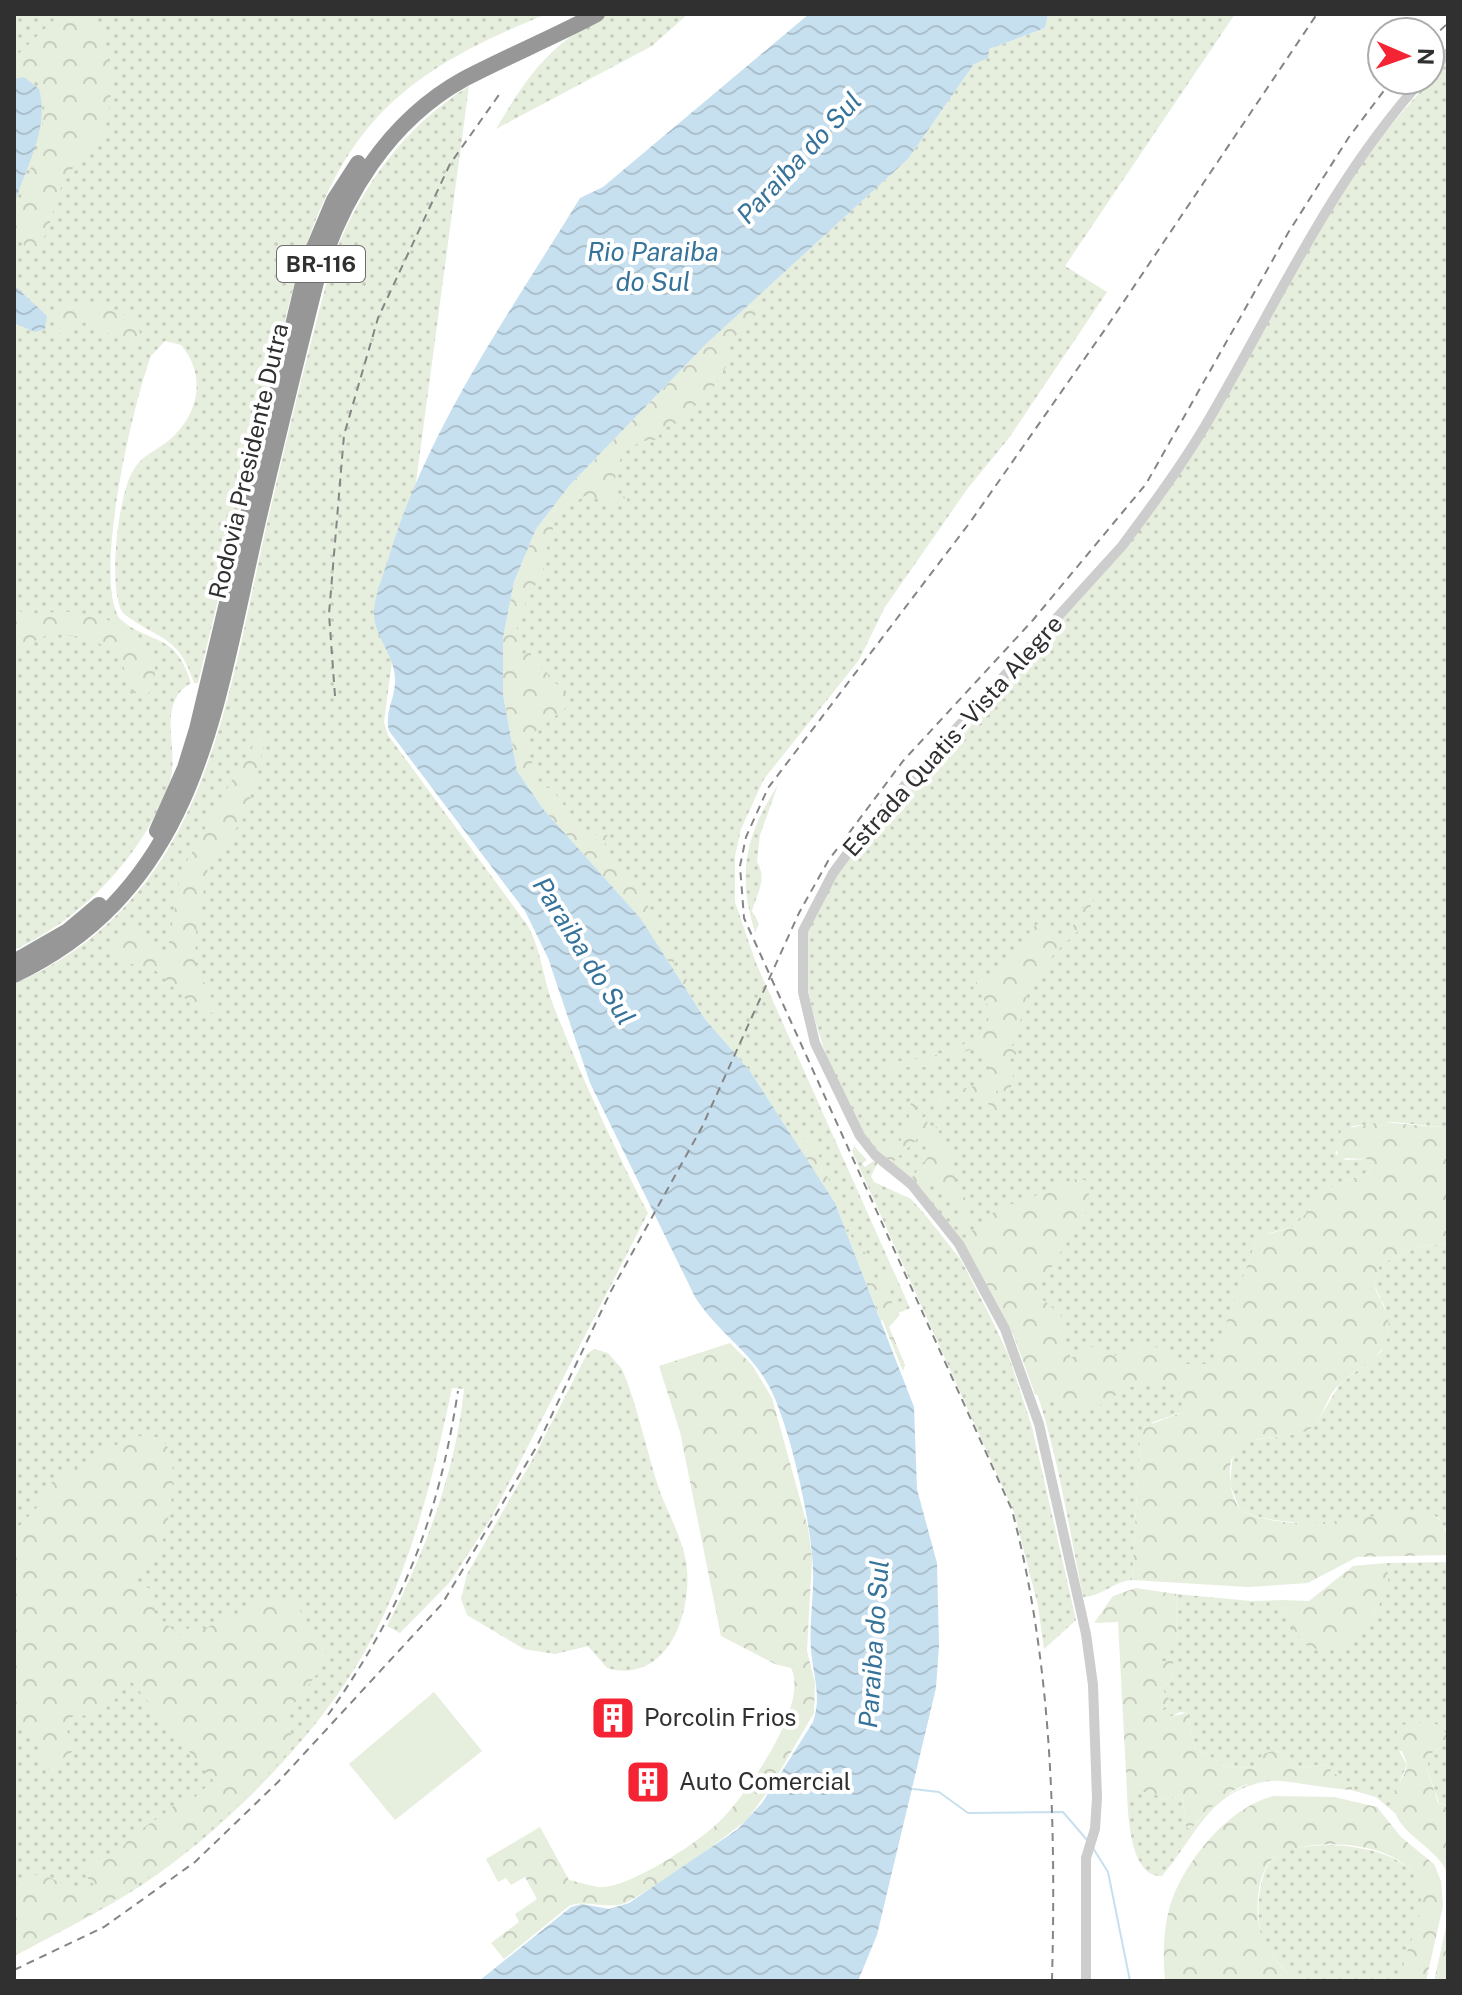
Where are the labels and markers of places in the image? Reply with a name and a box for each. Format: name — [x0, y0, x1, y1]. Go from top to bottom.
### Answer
building icon: Porcolin Frios — [589, 1694, 637, 1742]
place label: Porcolin Frios — [644, 1703, 797, 1731]
building icon: Auto Comercial — [624, 1758, 672, 1806]
place label: Auto Comercial — [679, 1767, 851, 1795]

